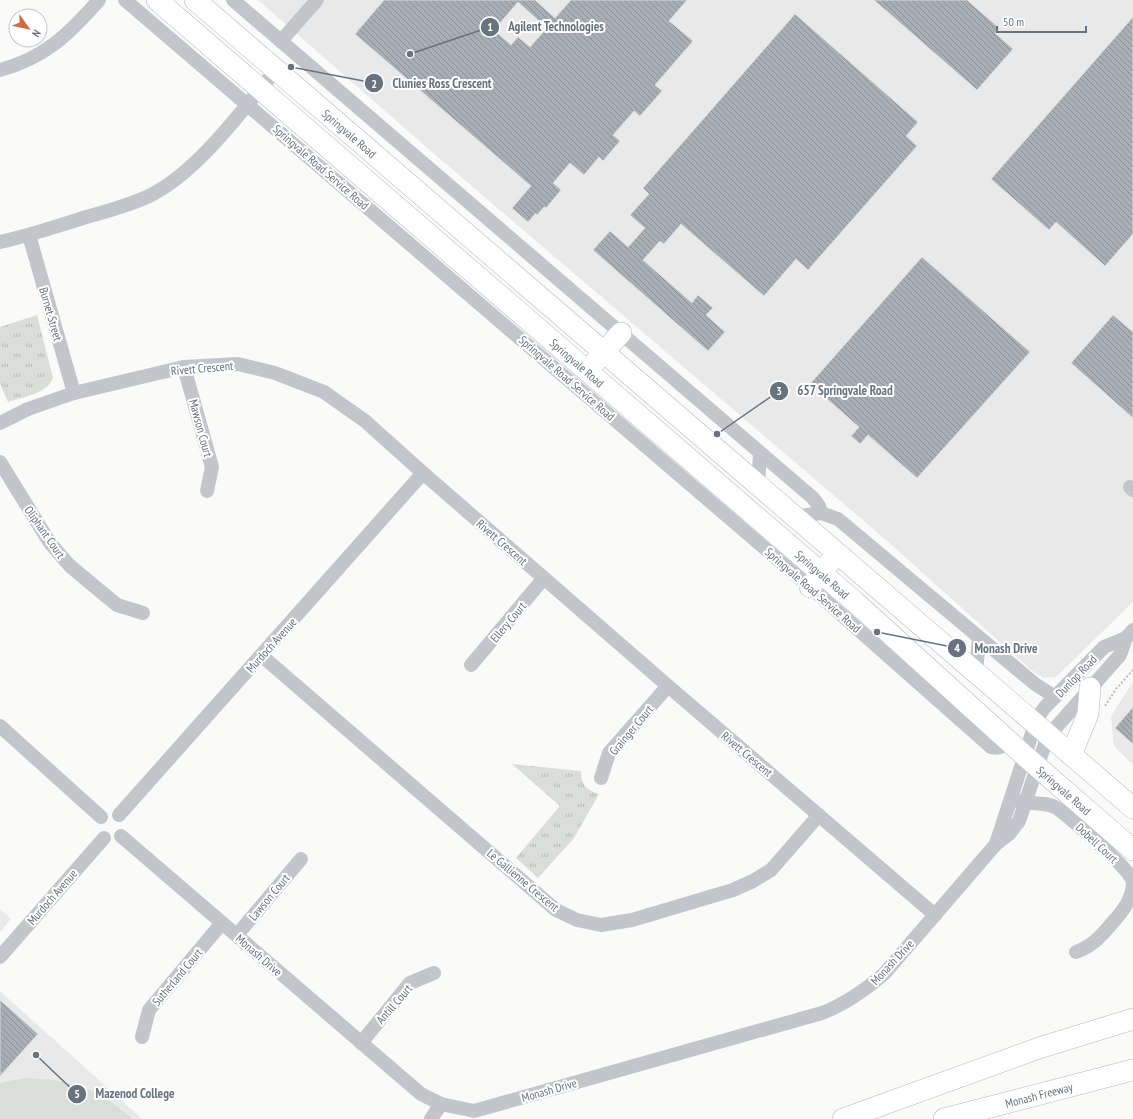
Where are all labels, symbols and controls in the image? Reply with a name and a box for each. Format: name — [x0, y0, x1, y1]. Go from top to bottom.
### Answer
north arrow — [8, 8, 48, 48]
scale bar — [997, 8, 1086, 34]
callout: Agilent Technologies — [480, 14, 612, 39]
text: 50 m — [1003, 14, 1024, 29]
text: Agilent Technologies — [507, 18, 604, 35]
text: 1 — [487, 19, 493, 34]
text: N — [29, 27, 44, 40]
callout: Clunies Ross Crescent — [364, 71, 500, 96]
text: Clunies Ross Crescent — [392, 75, 492, 92]
text: 2 — [371, 76, 377, 91]
street label: Springvale Road — [319, 106, 380, 161]
street label: Springvale Road Service Road — [270, 121, 372, 213]
street label: Burnet Street — [36, 285, 66, 343]
street label: Springvale Road Service Road — [516, 332, 618, 424]
street label: Springvale Road — [547, 335, 608, 390]
street label: Rivett Crescent — [170, 358, 234, 378]
callout: 657 Springvale Road — [769, 378, 901, 403]
text: 657 Springvale Road — [797, 382, 893, 399]
text: 3 — [776, 383, 782, 398]
street label: Mawson Court — [186, 398, 216, 459]
street label: Oliphant Court — [21, 503, 69, 562]
street label: Rivett Crescent — [474, 516, 531, 569]
street label: Springvale Road Service Road — [762, 544, 864, 636]
street label: Springvale Road — [792, 547, 853, 602]
street label: Ellery Court — [487, 598, 530, 645]
street label: Murdoch Avenue — [242, 614, 300, 676]
callout: Monash Drive — [947, 636, 1046, 661]
text: 4 — [954, 640, 960, 655]
text: Monash Drive — [974, 640, 1038, 657]
street label: Dunlop Road — [1052, 652, 1100, 700]
street label: Grainger Court — [606, 702, 657, 758]
street label: Rivett Crescent — [718, 728, 776, 780]
street label: Springvale Road — [1034, 762, 1094, 818]
street label: Dobell Court — [1073, 820, 1122, 867]
street label: Le Gallienne Crescent — [484, 846, 562, 915]
street label: Murdoch Avenue — [24, 866, 80, 928]
street label: Lawson Court — [245, 870, 293, 923]
street label: Monash Drive — [233, 931, 285, 979]
street label: Monash Drive — [867, 936, 917, 988]
street label: Sutherland Court — [149, 945, 206, 1009]
street label: Antill Court — [373, 981, 416, 1027]
street label: Monash Drive — [520, 1075, 578, 1105]
street label: Monash Freeway — [1003, 1078, 1075, 1110]
callout: Mazenod College — [67, 1081, 182, 1106]
text: Mazenod College — [96, 1085, 175, 1102]
text: 5 — [74, 1086, 80, 1101]

